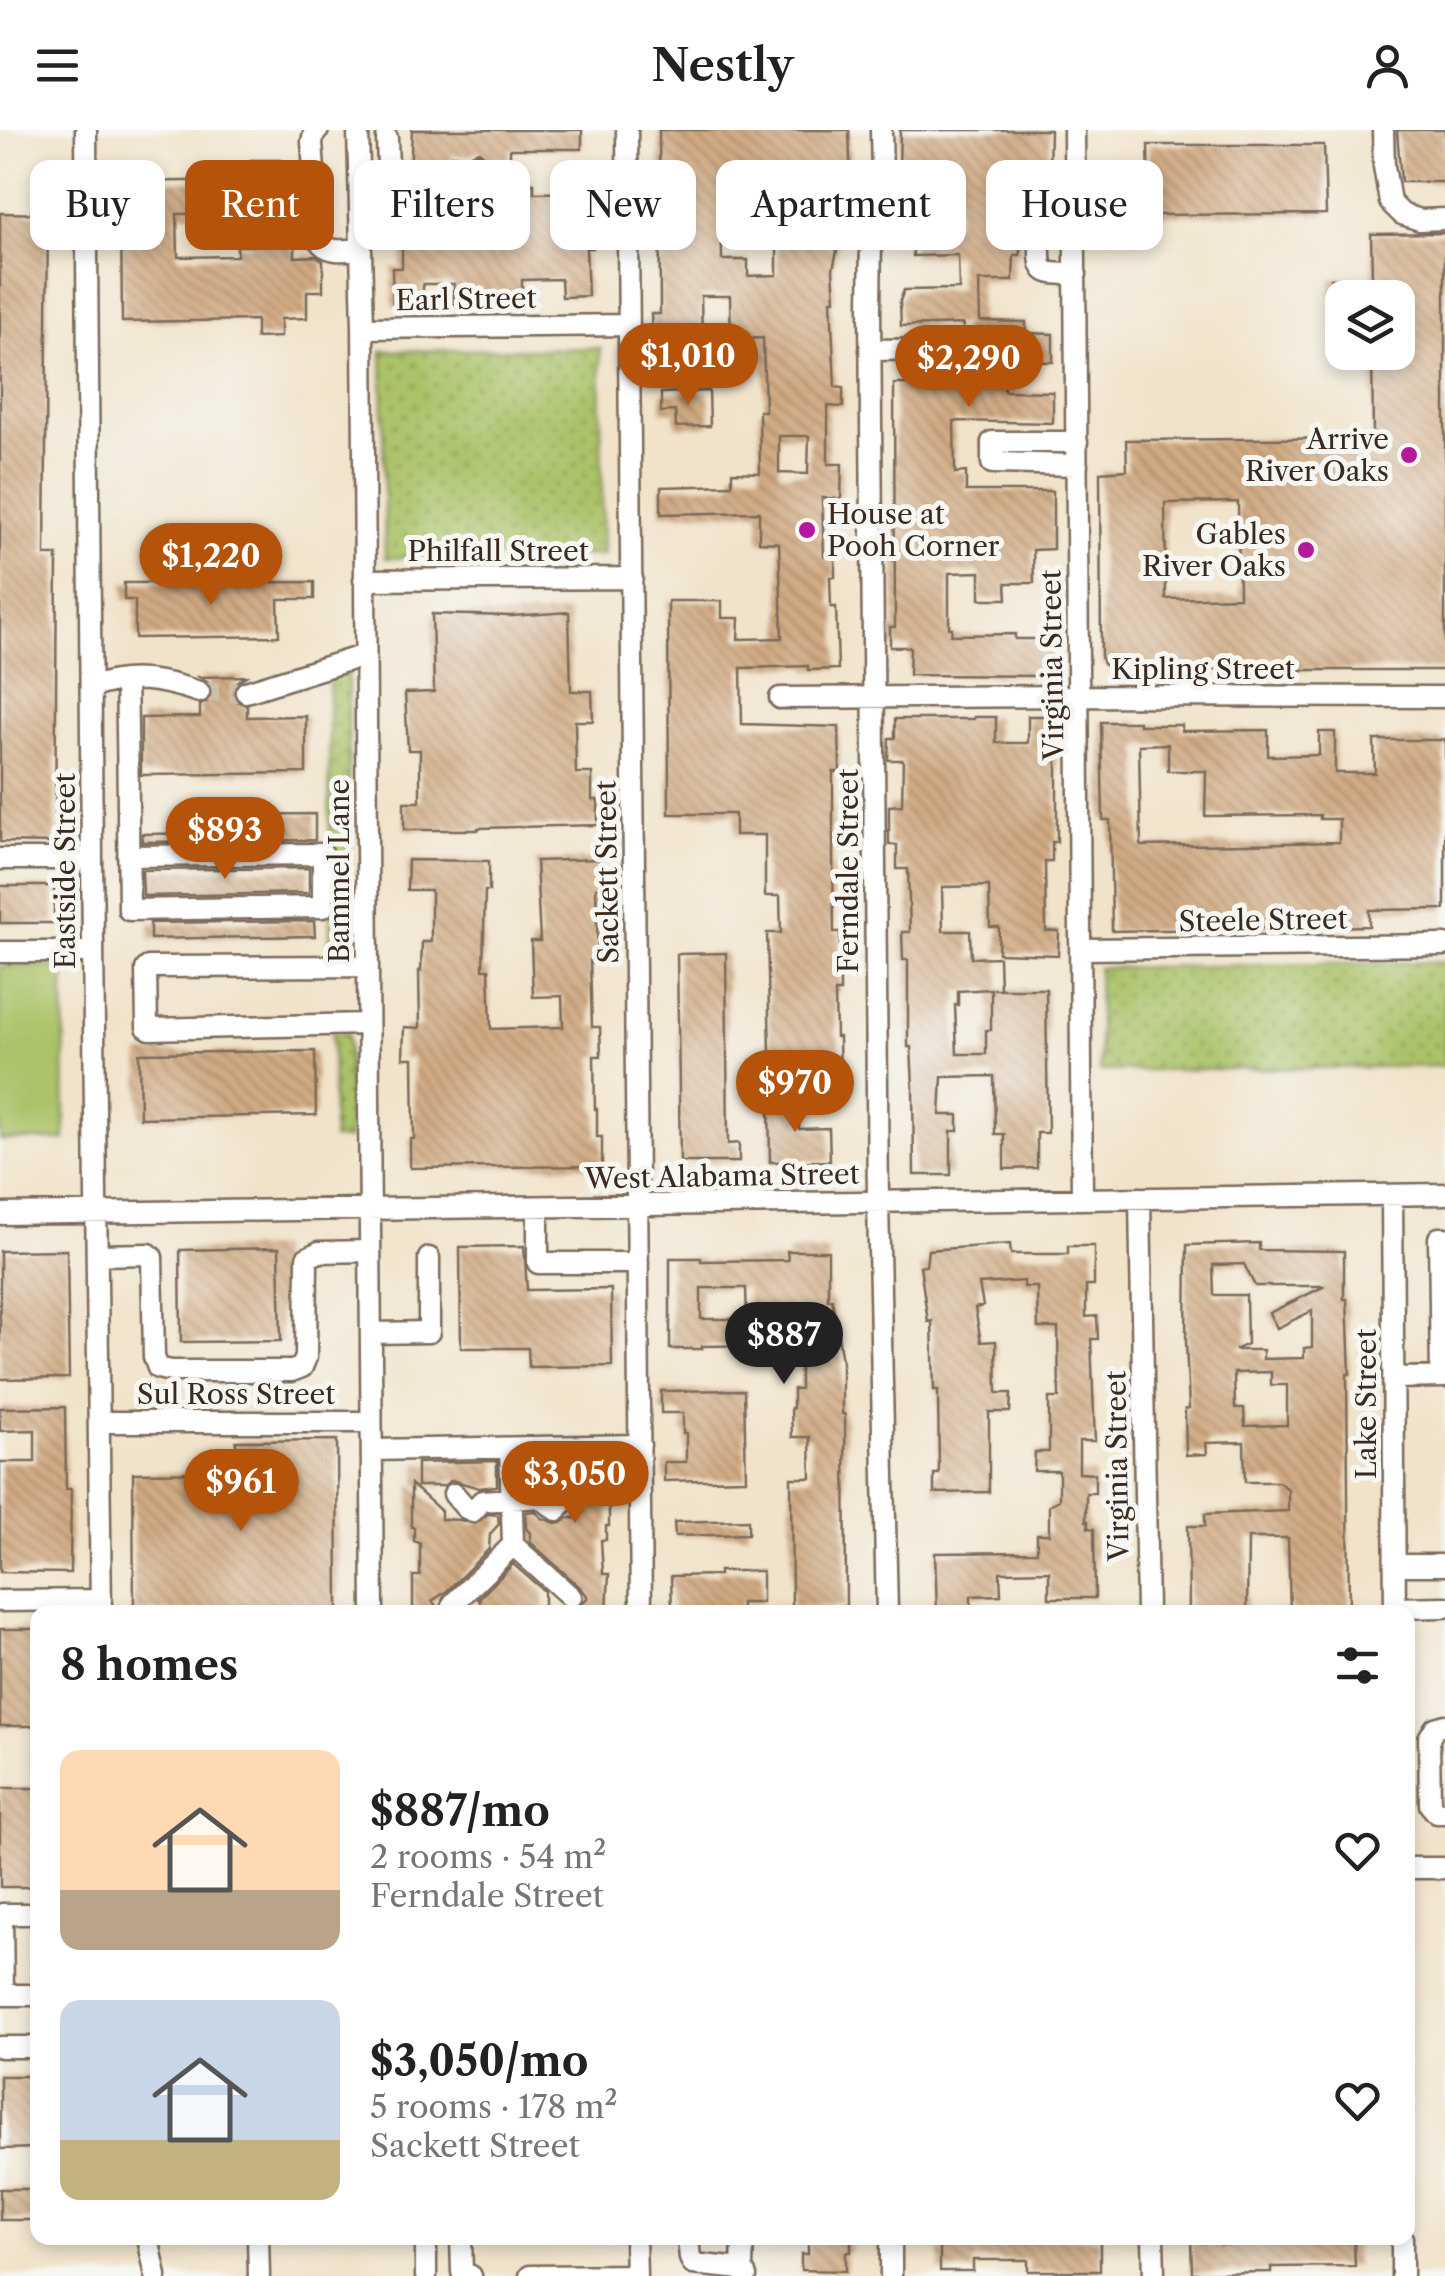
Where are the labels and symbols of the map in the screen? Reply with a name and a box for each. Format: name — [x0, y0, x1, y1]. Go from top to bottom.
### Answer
street label: Earl Street — [395, 281, 537, 317]
pin: $1,010 — [607, 323, 769, 408]
pin: $2,290 — [888, 325, 1050, 410]
place label: Arrive River Oaks — [1245, 422, 1389, 488]
marker: Arrive River Oaks — [1398, 444, 1420, 466]
place label: House at Pooh Corner — [827, 497, 1000, 563]
place label: Gables River Oaks — [1142, 517, 1286, 583]
marker: House at Pooh Corner — [796, 519, 818, 541]
pin: $1,220 — [130, 523, 292, 608]
street label: Philfall Street — [407, 534, 589, 568]
marker: Gables River Oaks — [1295, 539, 1317, 561]
street label: Virginia Street — [1033, 569, 1071, 762]
street label: Kipling Street — [1111, 652, 1295, 686]
street label: Ferndale Street — [831, 769, 865, 973]
street label: Eastside Street — [48, 773, 82, 969]
street label: Bammel Lane — [322, 779, 356, 963]
street label: Sackett Street — [588, 780, 626, 964]
pin: $893 — [166, 797, 284, 882]
street label: Steele Street — [1178, 902, 1348, 938]
pin: $970 — [736, 1050, 854, 1135]
street label: West Alabama Street — [583, 1157, 860, 1195]
pin: $887 — [725, 1302, 843, 1387]
street label: Lake Street — [1349, 1329, 1383, 1479]
street label: Virginia Street — [1098, 1370, 1136, 1563]
street label: Sul Ross Street — [137, 1377, 335, 1411]
pin: $3,050 — [494, 1441, 656, 1526]
pin: $961 — [182, 1449, 300, 1534]

